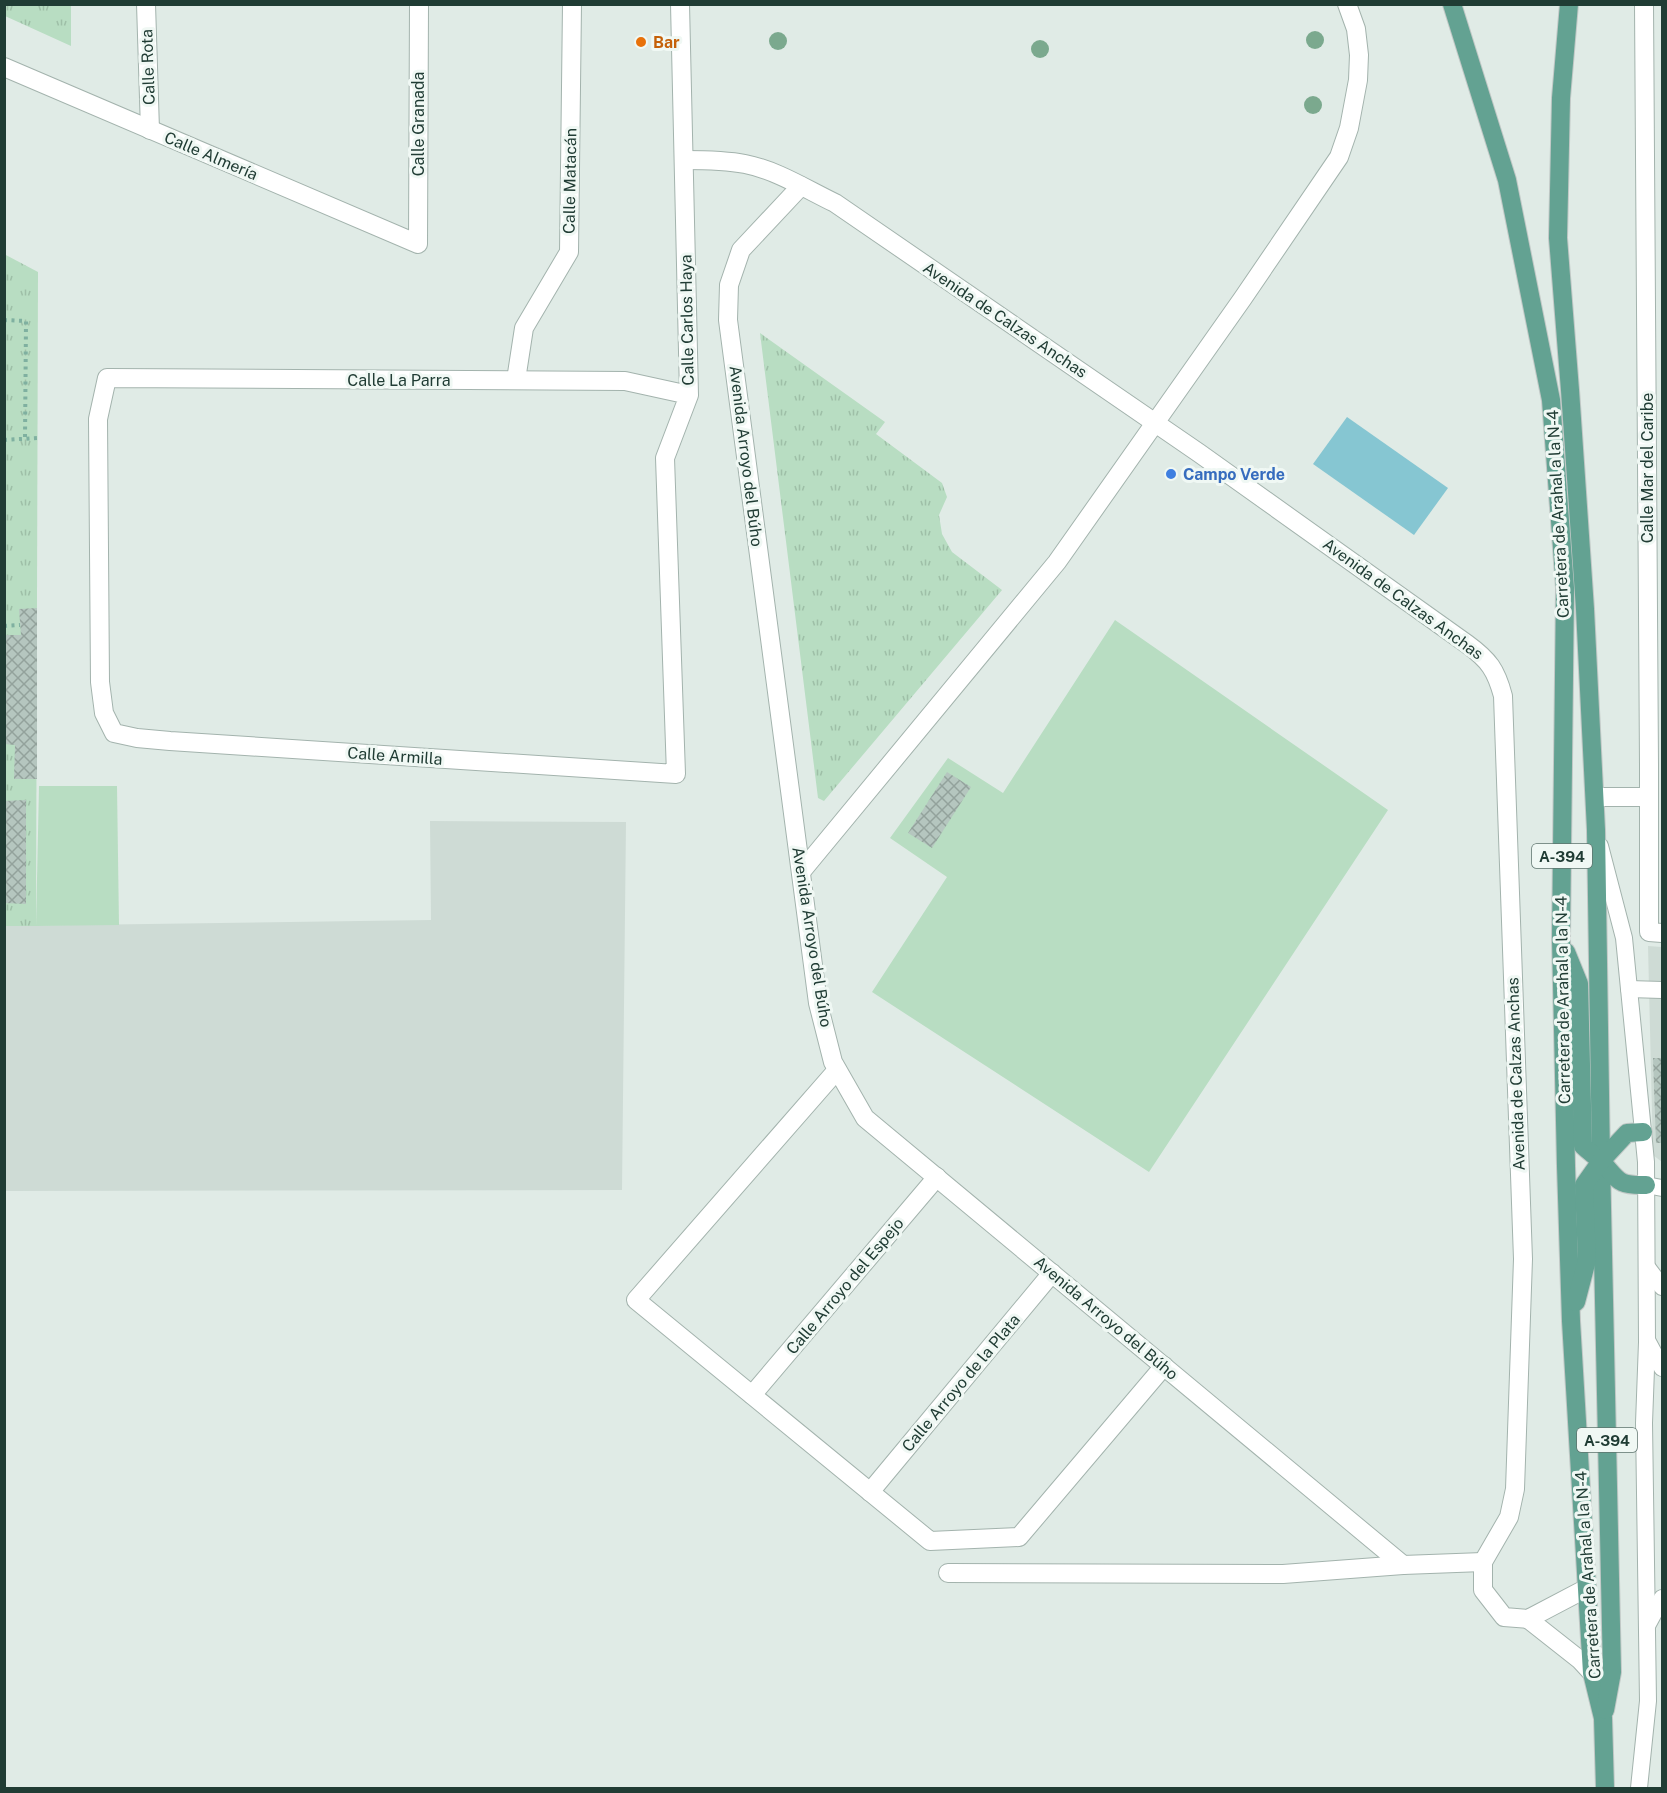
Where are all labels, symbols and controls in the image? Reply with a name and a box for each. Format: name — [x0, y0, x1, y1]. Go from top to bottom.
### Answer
street label: Calle Rota — [137, 29, 159, 105]
place label: Bar — [653, 33, 680, 52]
marker: Bar — [634, 35, 648, 49]
street label: Calle Granada — [409, 72, 428, 176]
street label: Calle Almería — [161, 128, 261, 184]
street label: Calle Matacán — [560, 128, 580, 234]
street label: Calle Carlos Haya — [676, 254, 698, 386]
street label: Avenida de Calzas Anchas — [919, 258, 1091, 382]
street label: Avenida Arroyo del Búho — [725, 364, 767, 548]
street label: Calle La Parra — [347, 371, 451, 390]
street label: Calle Mar del Caribe — [1638, 393, 1657, 543]
street label: Carretera de Arahal a la N-4 — [1543, 410, 1573, 618]
place label: Campo Verde — [1183, 465, 1285, 484]
marker: Campo Verde — [1164, 467, 1178, 481]
street label: Avenida de Calzas Anchas — [1319, 534, 1487, 664]
street label: Calle Armilla — [347, 743, 443, 769]
road number: A-394 — [1532, 844, 1592, 868]
street label: Avenida Arroyo del Búho — [788, 845, 836, 1029]
street label: Carretera de Arahal a la N-4 — [1552, 896, 1574, 1104]
street label: Avenida de Calzas Anchas — [1503, 977, 1529, 1171]
street label: Calle Arroyo del Espejo — [782, 1214, 908, 1358]
street label: Avenida Arroyo del Búho — [1030, 1252, 1182, 1384]
street label: Calle Arroyo de la Plata — [898, 1310, 1024, 1456]
road number: A-394 — [1577, 1428, 1637, 1452]
street label: Carretera de Arahal a la N-4 — [1571, 1471, 1605, 1679]

